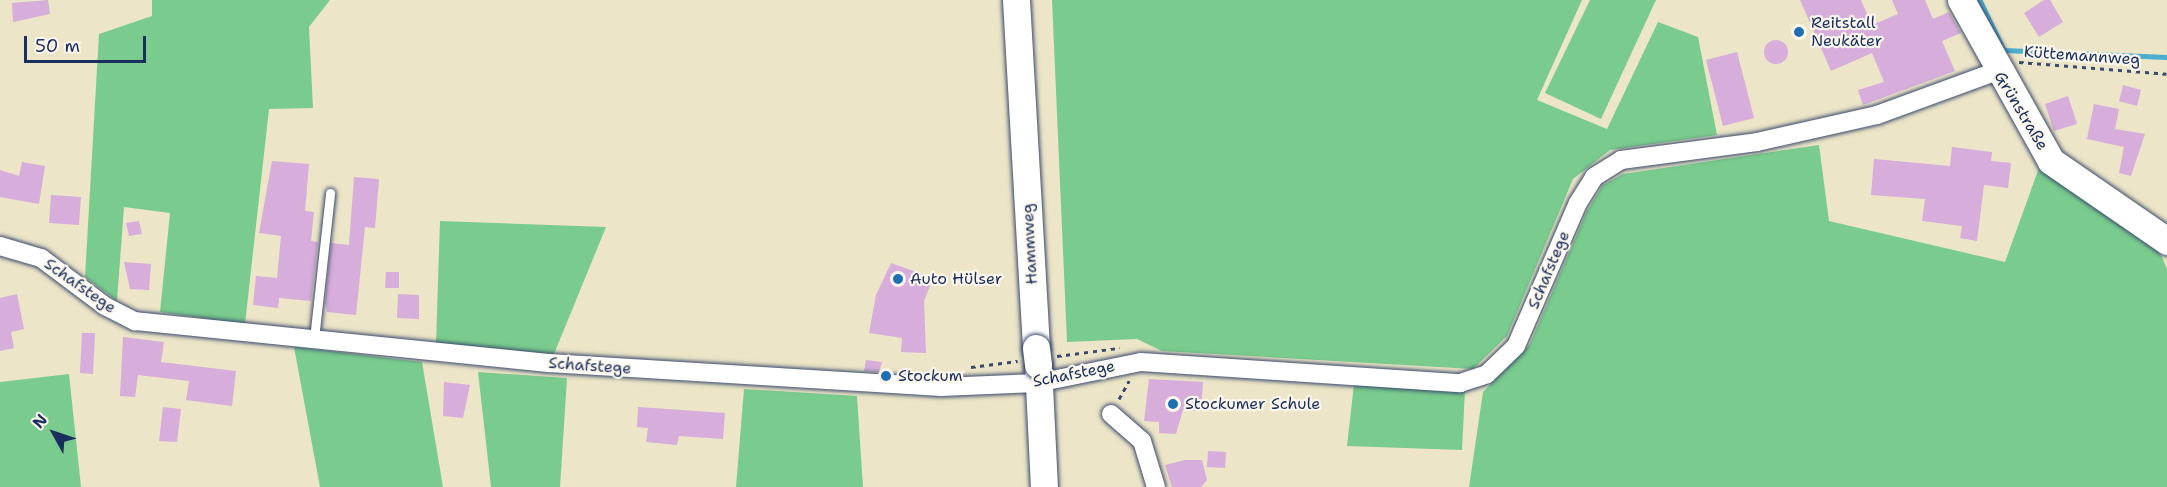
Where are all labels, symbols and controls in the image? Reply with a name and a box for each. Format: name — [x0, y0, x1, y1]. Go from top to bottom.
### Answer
place label: Reitstall Neukäter — [1811, 13, 1882, 51]
scale bar — [27, 24, 148, 62]
marker: Reitstall Neukäter — [1792, 25, 1806, 39]
text: 50 m — [35, 34, 80, 58]
street label: Küttemannweg — [2023, 42, 2141, 70]
street label: Grünstraße — [1990, 68, 2052, 154]
street label: Hammweg — [1018, 203, 1042, 285]
street label: Schafstege — [1524, 228, 1574, 312]
street label: Schafstege — [40, 254, 120, 318]
place label: Auto Hülser — [910, 269, 1002, 289]
marker: Auto Hülser — [891, 272, 905, 286]
street label: Schafstege — [548, 354, 632, 378]
street label: Schafstege — [1031, 357, 1117, 391]
place label: Stockum — [898, 366, 962, 386]
marker: Stockum — [879, 369, 893, 383]
place label: Stockumer Schule — [1185, 394, 1320, 414]
marker: Stockumer Schule — [1166, 397, 1180, 411]
north arrow — [24, 403, 84, 463]
text: N — [28, 409, 52, 433]

